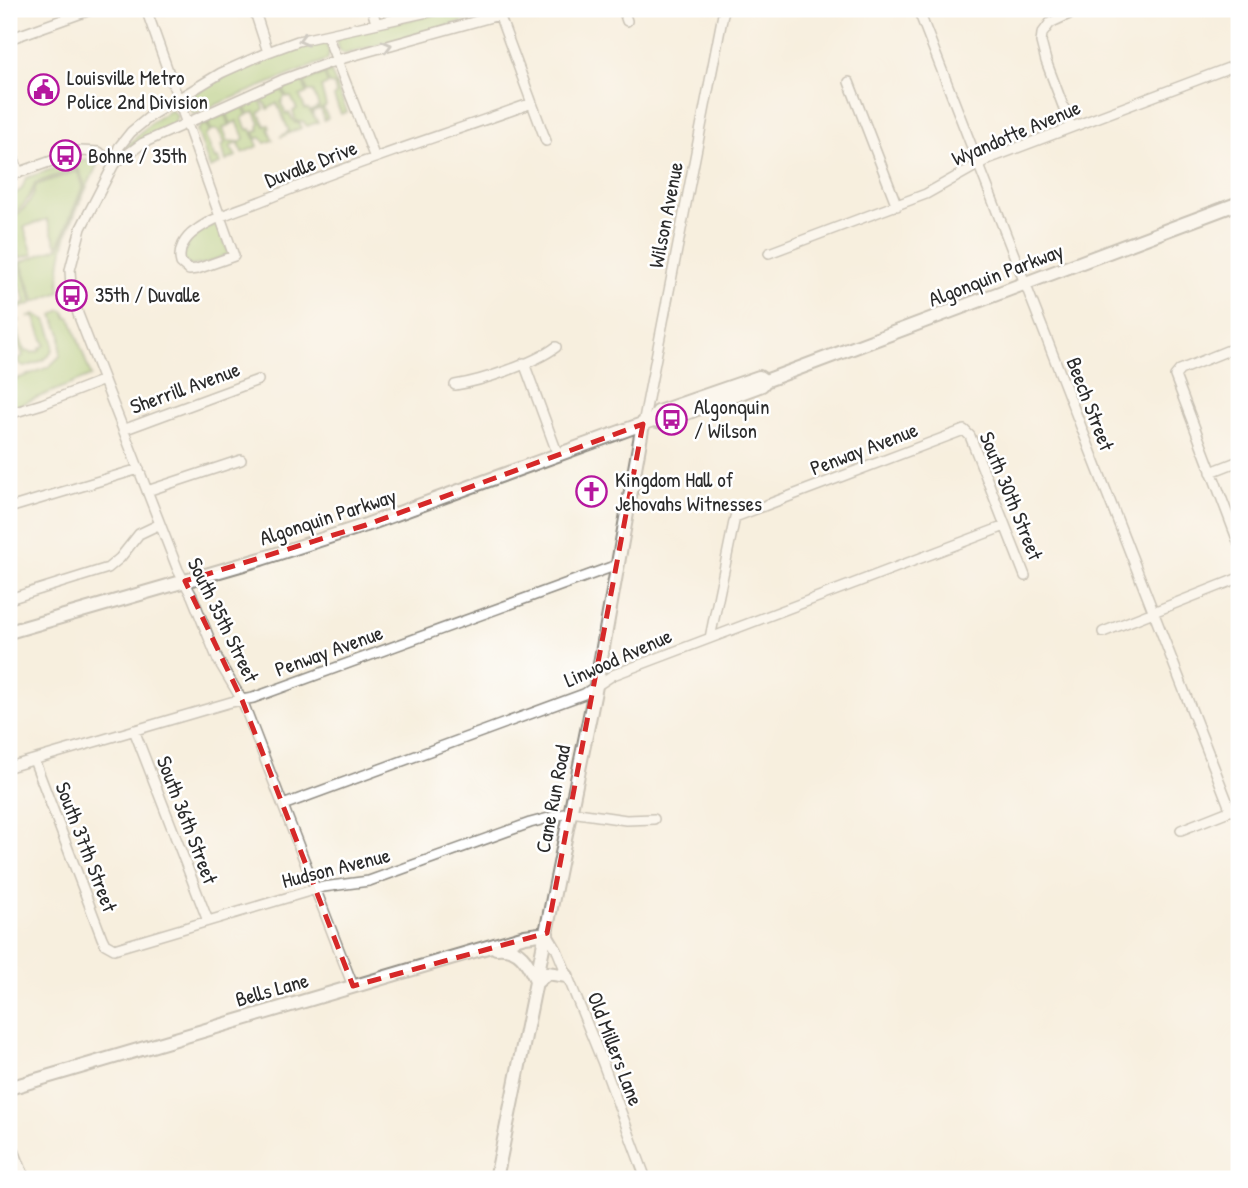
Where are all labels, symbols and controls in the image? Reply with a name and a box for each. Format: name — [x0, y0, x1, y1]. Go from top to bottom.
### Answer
one-way arrow — [297, 32, 309, 46]
one-way arrow — [381, 40, 393, 54]
place label: Louisville Metro Police 2nd Division — [67, 63, 208, 116]
public building icon: Louisville Metro Police 2nd Division — [27, 73, 61, 107]
street label: Wyandotte Avenue — [947, 92, 1085, 173]
street label: Duvalle Drive — [260, 133, 361, 194]
bus stop icon: Bohne / 35th — [48, 139, 82, 173]
place label: Bohne / 35th — [88, 141, 187, 170]
street label: Wilson Avenue — [641, 159, 690, 270]
street label: Algonquin Parkway — [924, 235, 1068, 314]
bus stop icon: 35th / Duvalle — [55, 278, 89, 312]
place label: 35th / Duvalle — [95, 280, 200, 309]
street label: Beech Street — [1059, 353, 1122, 456]
street label: Sherrill Avenue — [126, 354, 244, 421]
place label: Algonquin / Wilson — [694, 392, 769, 445]
bus stop icon: Algonquin / Wilson — [654, 402, 688, 436]
street label: Penway Avenue — [806, 415, 922, 482]
street label: South 30th Street — [973, 427, 1051, 565]
place label: Kingdom Hall of Jehovahs Witnesses — [615, 465, 762, 518]
church icon: Kingdom Hall of Jehovahs Witnesses — [575, 475, 609, 509]
street label: Algonquin Parkway — [256, 481, 400, 552]
street label: South 35th Street — [181, 553, 267, 688]
street label: Penway Avenue — [271, 618, 387, 683]
street label: Linwood Avenue — [559, 621, 676, 694]
street label: Cane Run Road — [528, 743, 577, 855]
street label: South 36th Street — [150, 752, 225, 889]
street label: South 37th Street — [48, 778, 125, 917]
street label: Hudson Avenue — [279, 840, 393, 895]
street label: Bells Lane — [232, 965, 312, 1014]
street label: Old Millers Lane — [580, 988, 650, 1110]

